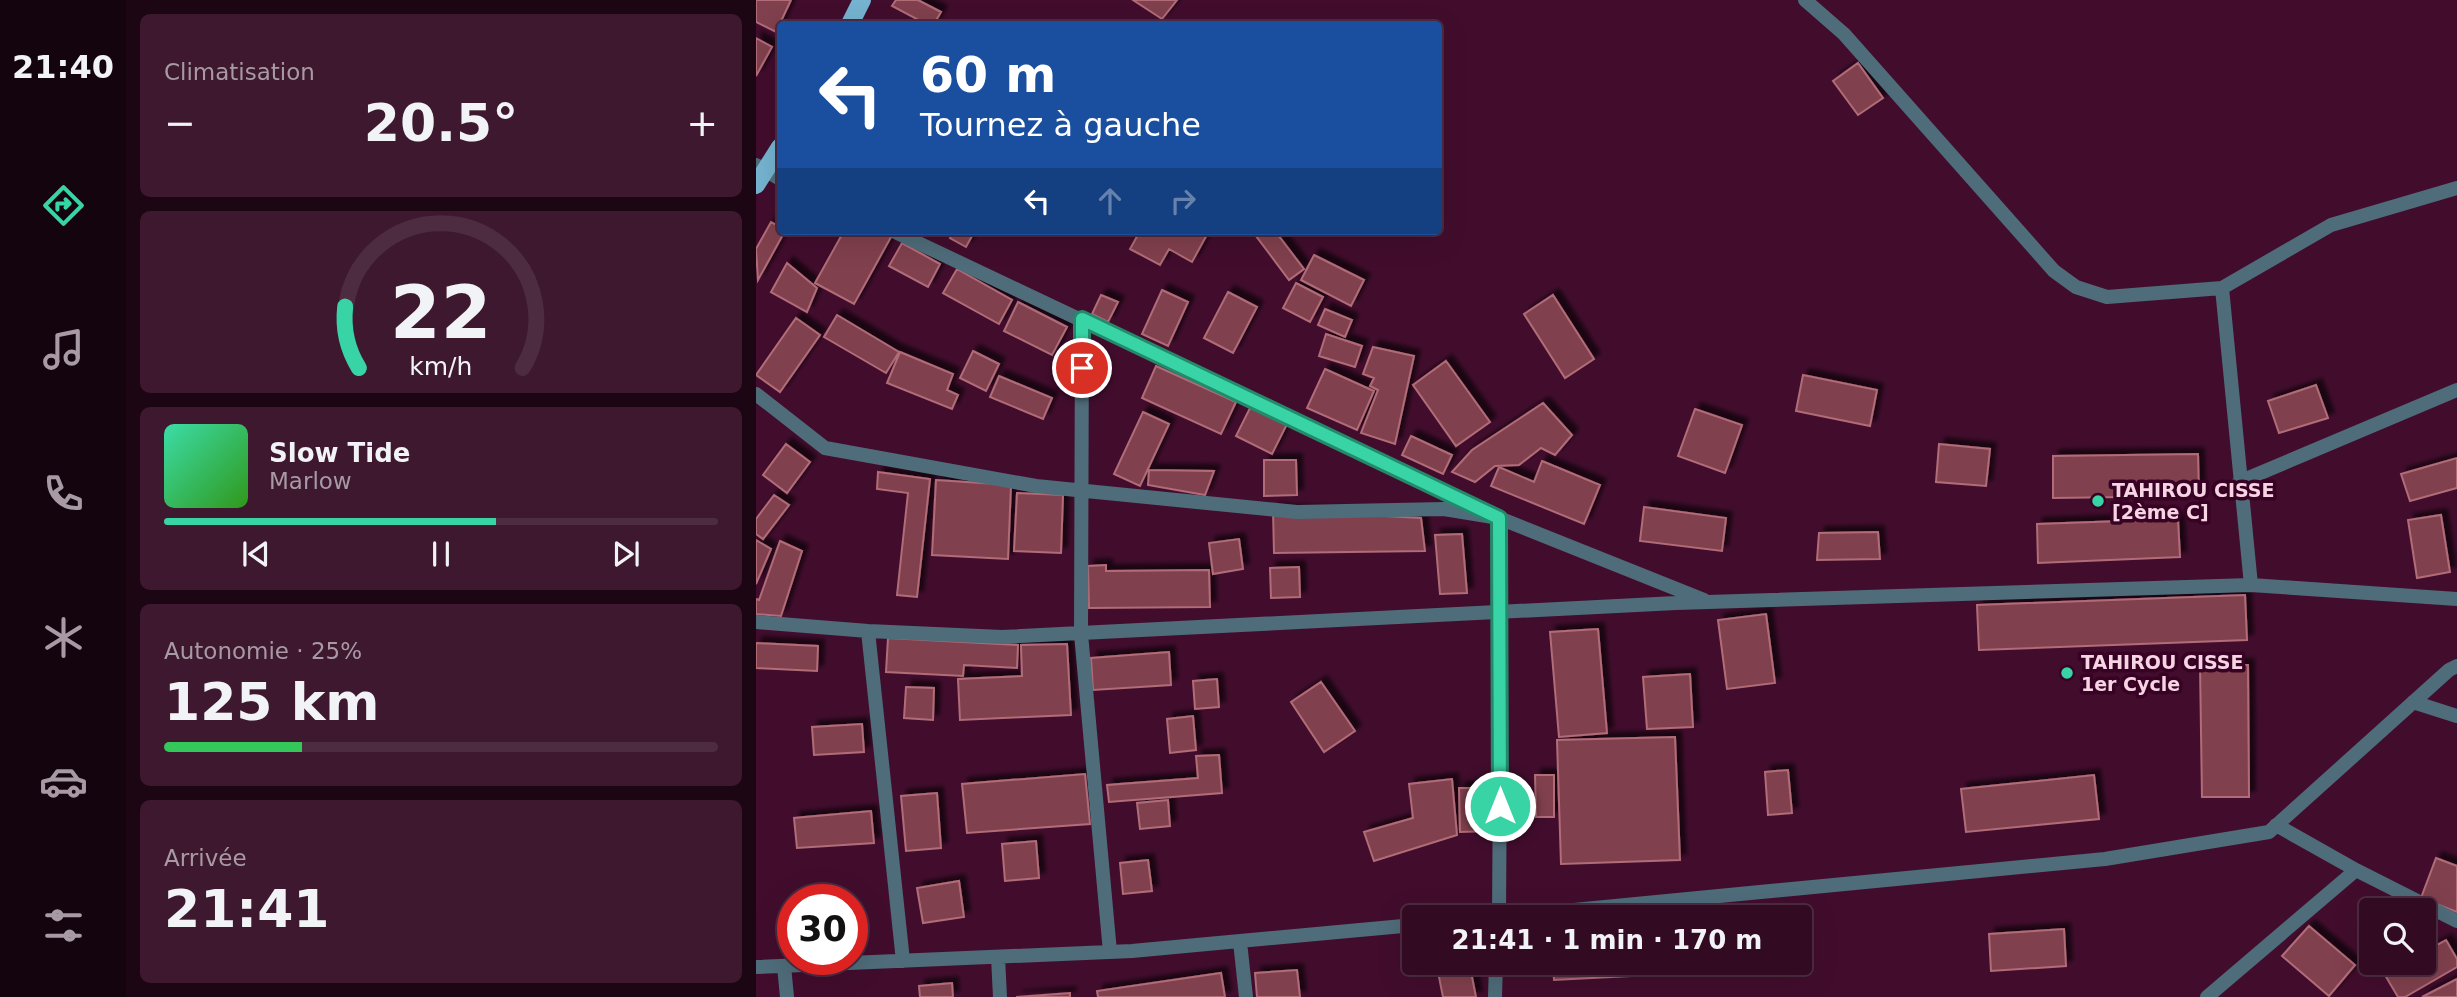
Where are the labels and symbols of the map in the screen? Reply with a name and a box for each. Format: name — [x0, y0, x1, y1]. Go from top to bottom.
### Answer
pin — [1052, 338, 1112, 398]
place label: TAHIROU CISSE [2ème C] — [2112, 479, 2275, 523]
marker: TAHIROU CISSE [2ème C] — [2090, 493, 2106, 509]
place label: TAHIROU CISSE 1er Cycle — [2081, 651, 2244, 695]
marker: TAHIROU CISSE 1er Cycle — [2059, 665, 2075, 681]
position arrow — [1463, 769, 1537, 843]
speed limit sign: 30 — [777, 884, 868, 975]

